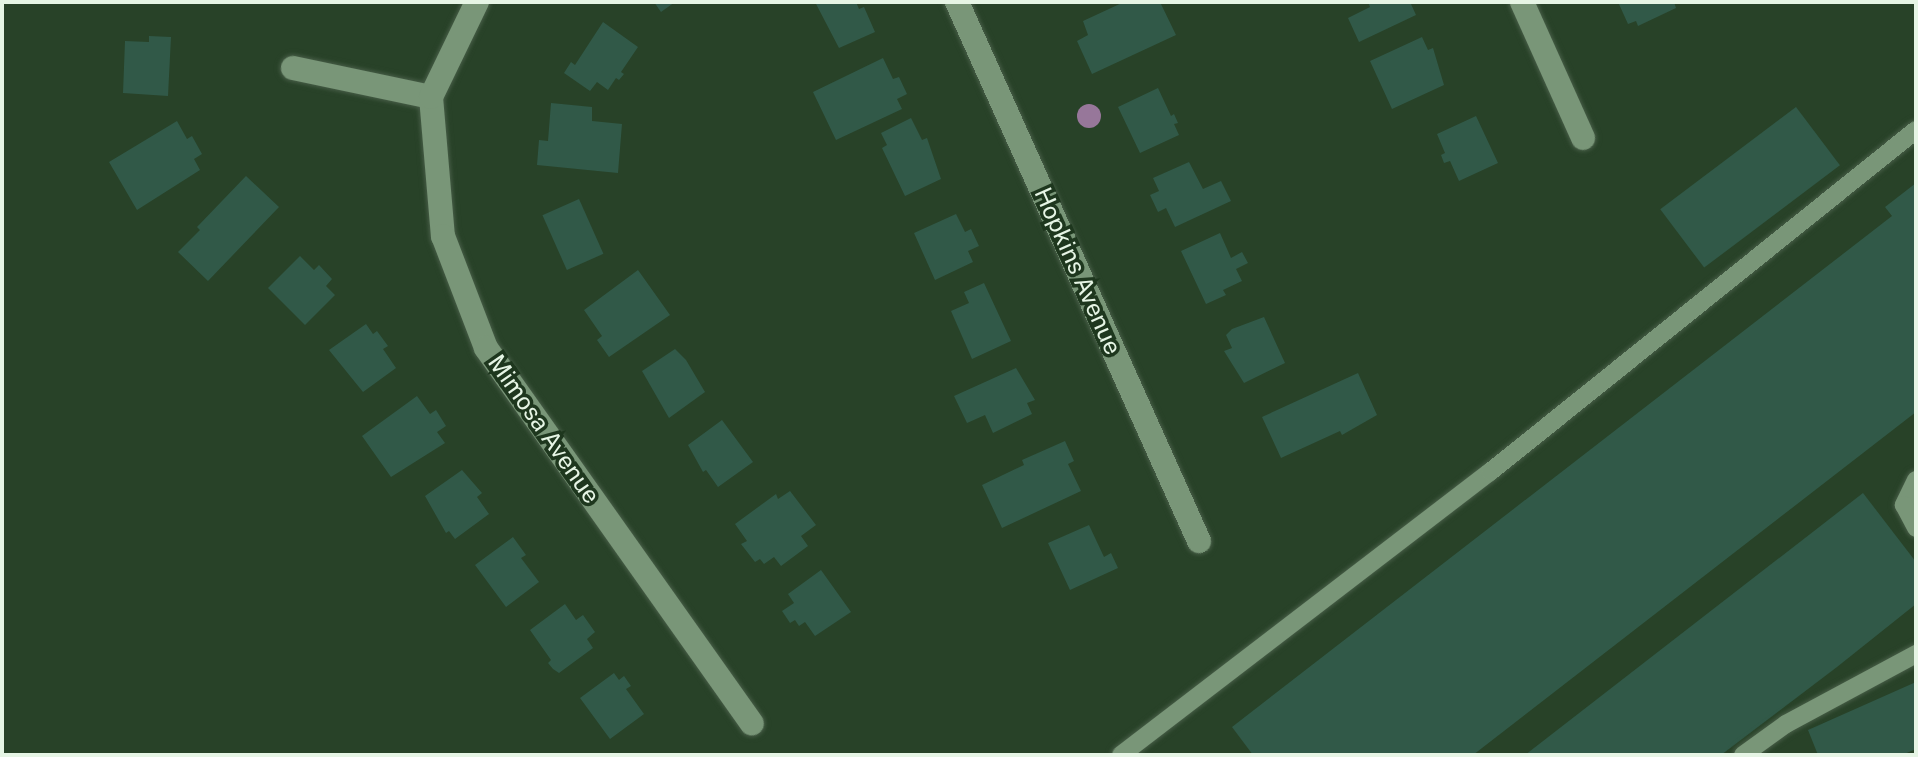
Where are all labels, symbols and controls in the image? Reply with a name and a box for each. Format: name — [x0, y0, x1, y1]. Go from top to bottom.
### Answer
street label: Hopkins Avenue — [1028, 183, 1128, 359]
street label: Mimosa Avenue — [482, 349, 606, 509]

